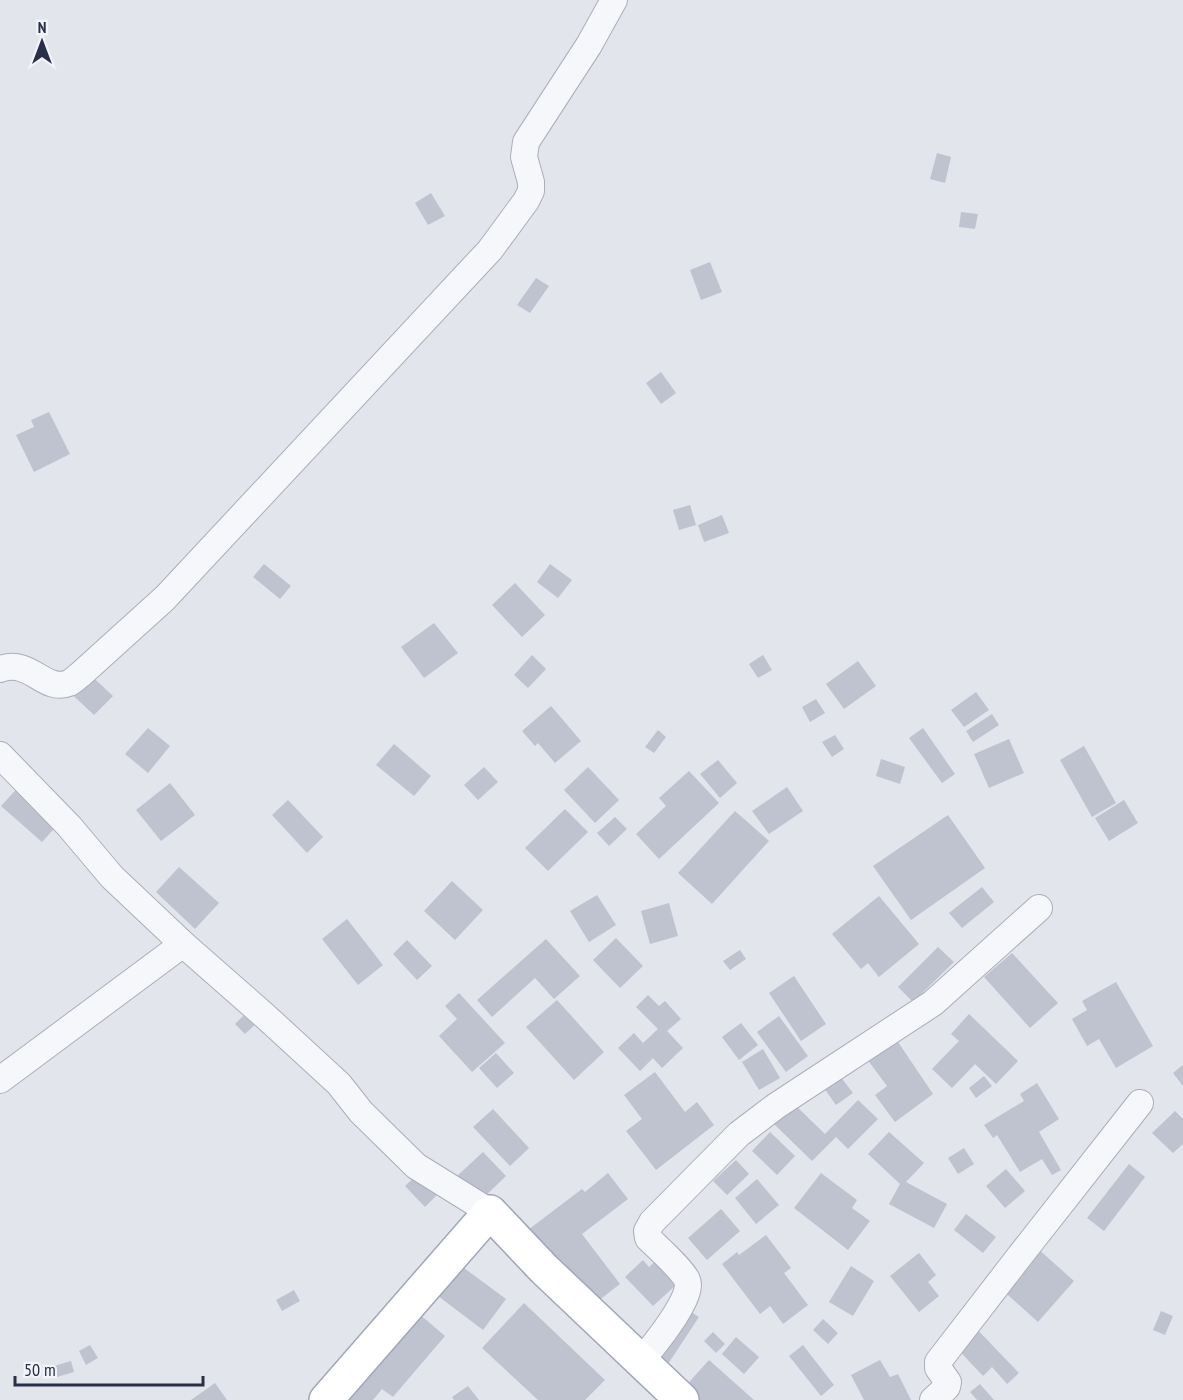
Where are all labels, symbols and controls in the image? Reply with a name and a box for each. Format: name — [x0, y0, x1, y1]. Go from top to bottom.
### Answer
north arrow — [12, 12, 72, 72]
text: N — [38, 17, 46, 37]
scale bar — [15, 1349, 202, 1387]
text: 50 m — [24, 1358, 56, 1381]

